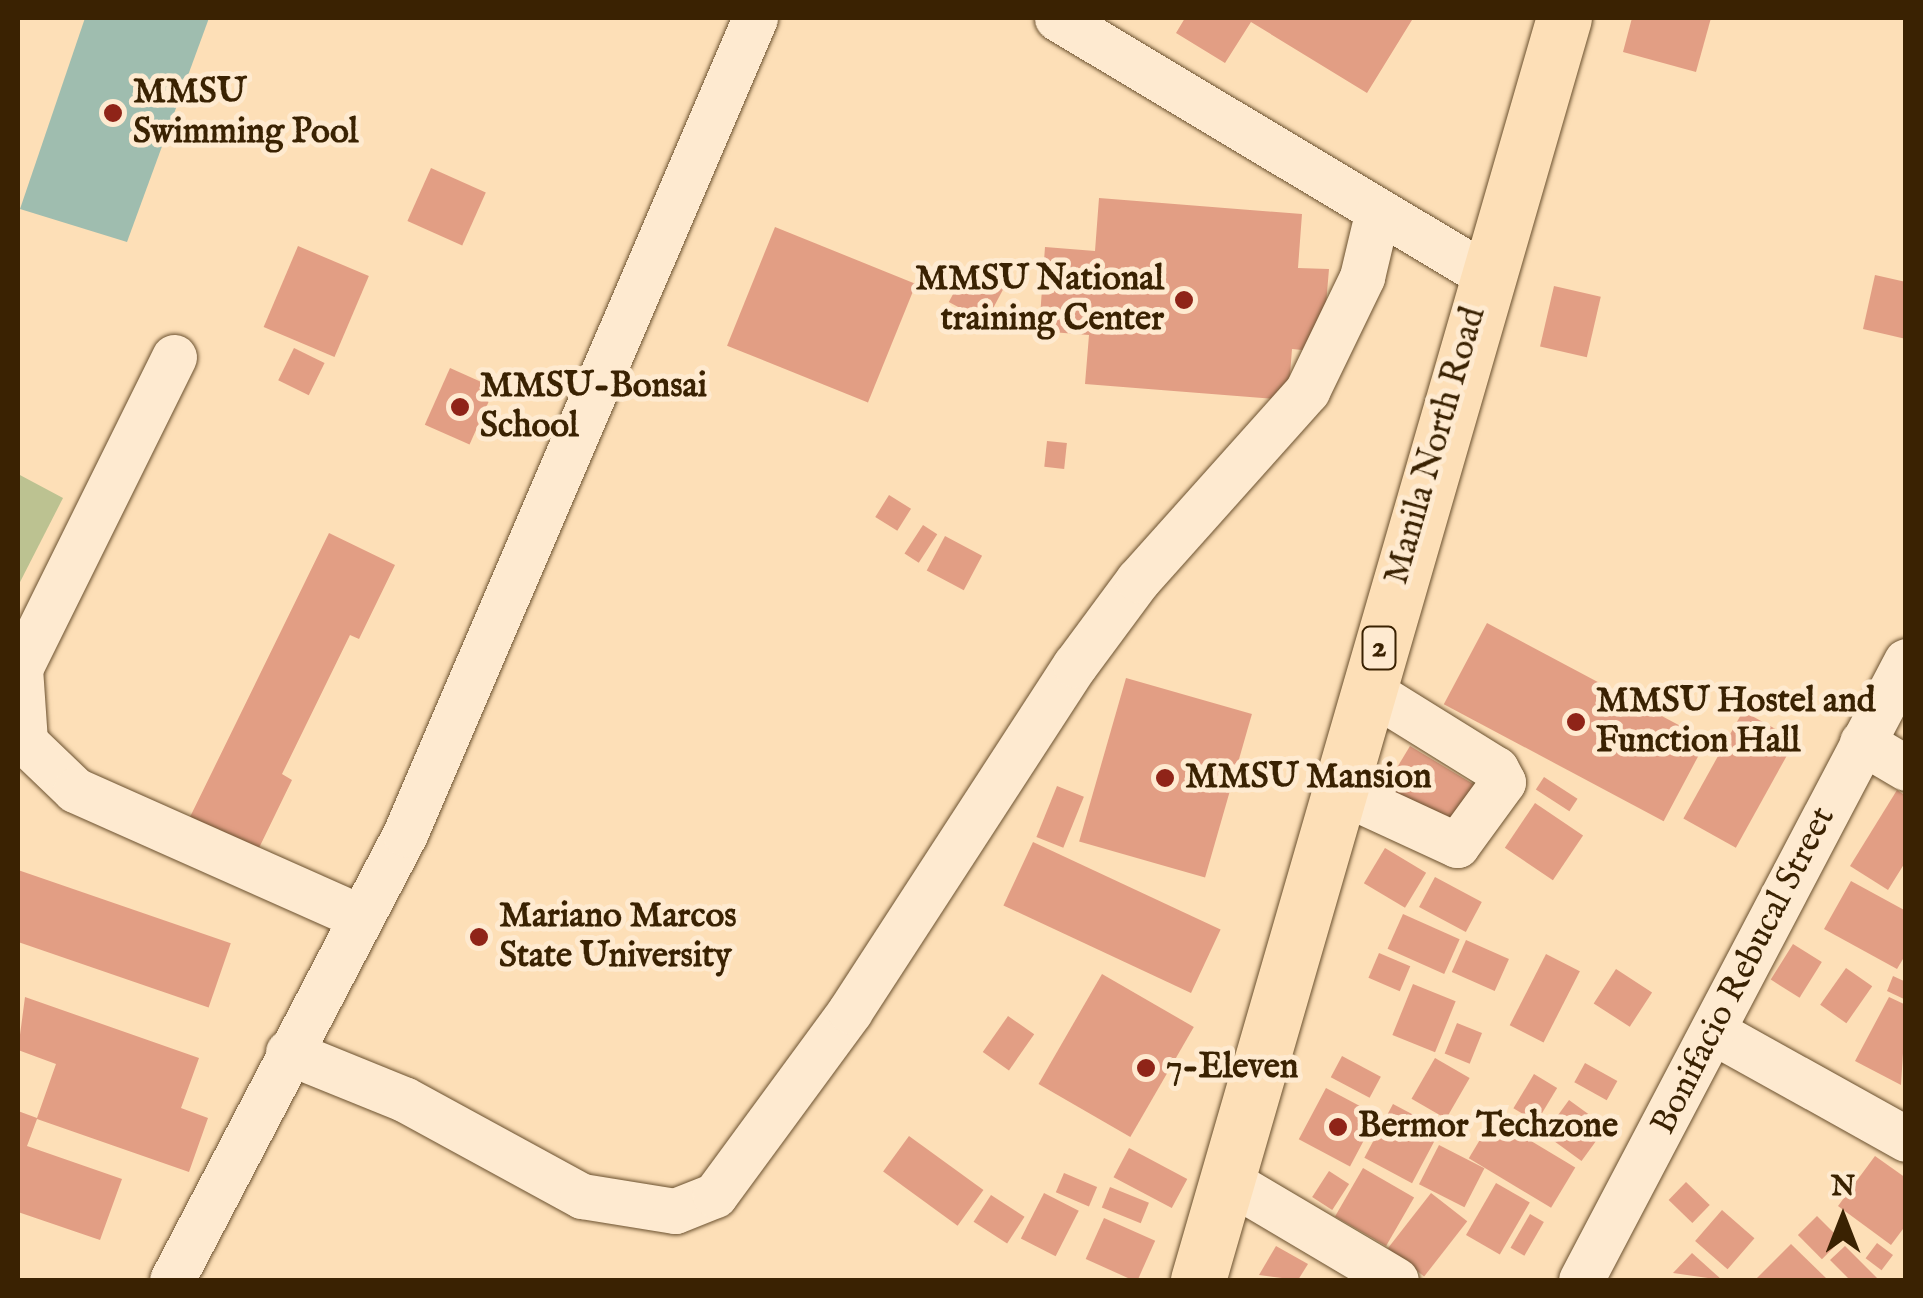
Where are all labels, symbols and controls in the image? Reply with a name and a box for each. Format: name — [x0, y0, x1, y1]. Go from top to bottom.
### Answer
place label: MMSU Swimming Pool — [133, 72, 358, 154]
marker: MMSU Swimming Pool — [102, 102, 124, 124]
place label: MMSU National training Center — [915, 259, 1164, 341]
marker: MMSU National training Center — [1173, 289, 1195, 311]
street label: Manila North Road — [1376, 302, 1496, 590]
place label: MMSU-Bonsai School — [480, 366, 707, 448]
marker: MMSU-Bonsai School — [449, 396, 471, 418]
road number: 2 — [1359, 621, 1399, 675]
place label: MMSU Hostel and Function Hall — [1596, 681, 1875, 763]
marker: MMSU Hostel and Function Hall — [1565, 711, 1587, 733]
place label: MMSU Mansion — [1185, 757, 1432, 799]
marker: MMSU Mansion — [1154, 767, 1176, 789]
street label: Bonifacio Rebucal Street — [1643, 800, 1845, 1142]
place label: Mariano Marcos State University — [499, 896, 737, 978]
marker: Mariano Marcos State University — [468, 926, 490, 948]
place label: 7-Eleven — [1166, 1047, 1298, 1089]
marker: 7-Eleven — [1135, 1057, 1157, 1079]
place label: Bermor Techzone — [1358, 1106, 1618, 1148]
marker: Bermor Techzone — [1327, 1116, 1349, 1138]
north arrow — [1793, 1168, 1893, 1268]
text: N — [1831, 1170, 1855, 1205]

